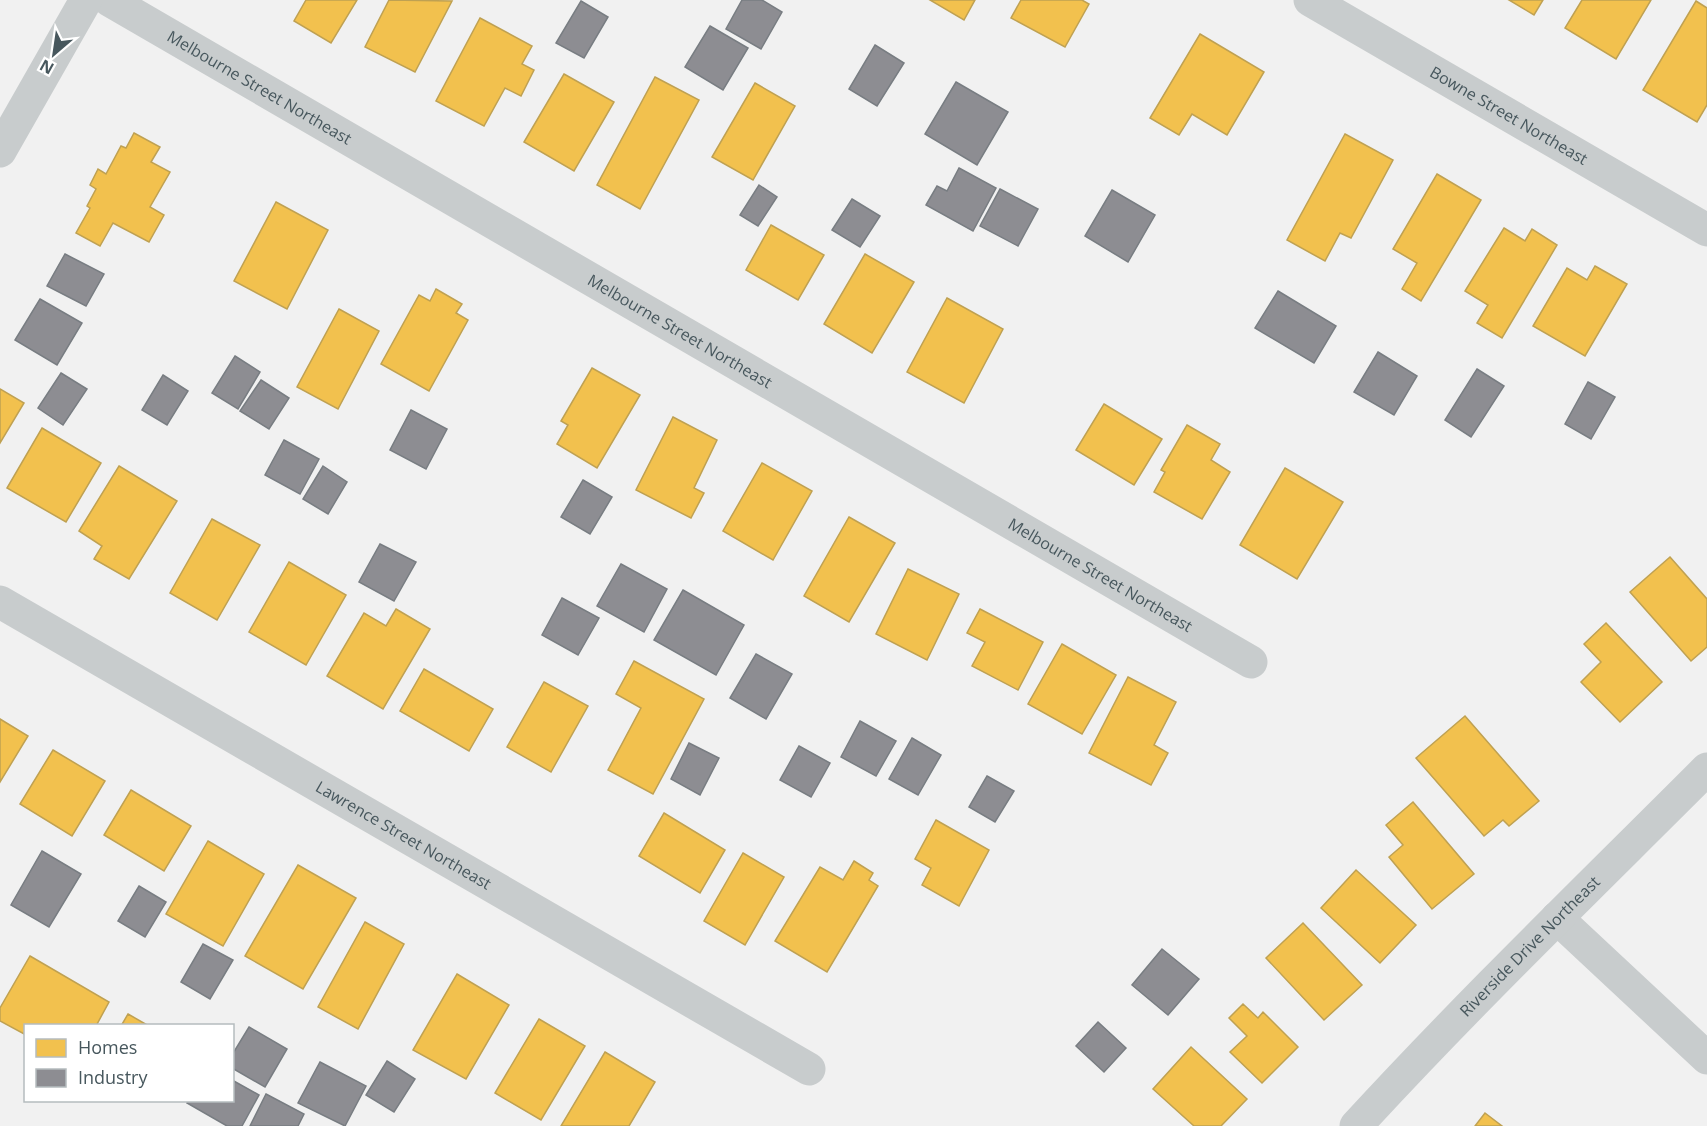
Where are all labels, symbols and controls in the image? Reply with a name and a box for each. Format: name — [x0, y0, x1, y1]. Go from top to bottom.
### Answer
north arrow — [24, 24, 84, 84]
street label: Melbourne Street Northeast — [163, 25, 356, 150]
text: N — [36, 54, 58, 80]
street label: Bowne Street Northeast — [1426, 61, 1592, 170]
street label: Melbourne Street Northeast — [584, 269, 777, 393]
street label: Melbourne Street Northeast — [1004, 513, 1197, 637]
street label: Lawrence Street Northeast — [312, 776, 496, 895]
street label: Riverside Drive Northeast — [1455, 871, 1605, 1021]
legend — [24, 1024, 234, 1102]
text: Homes — [78, 1035, 137, 1059]
text: Industry — [78, 1065, 148, 1089]

